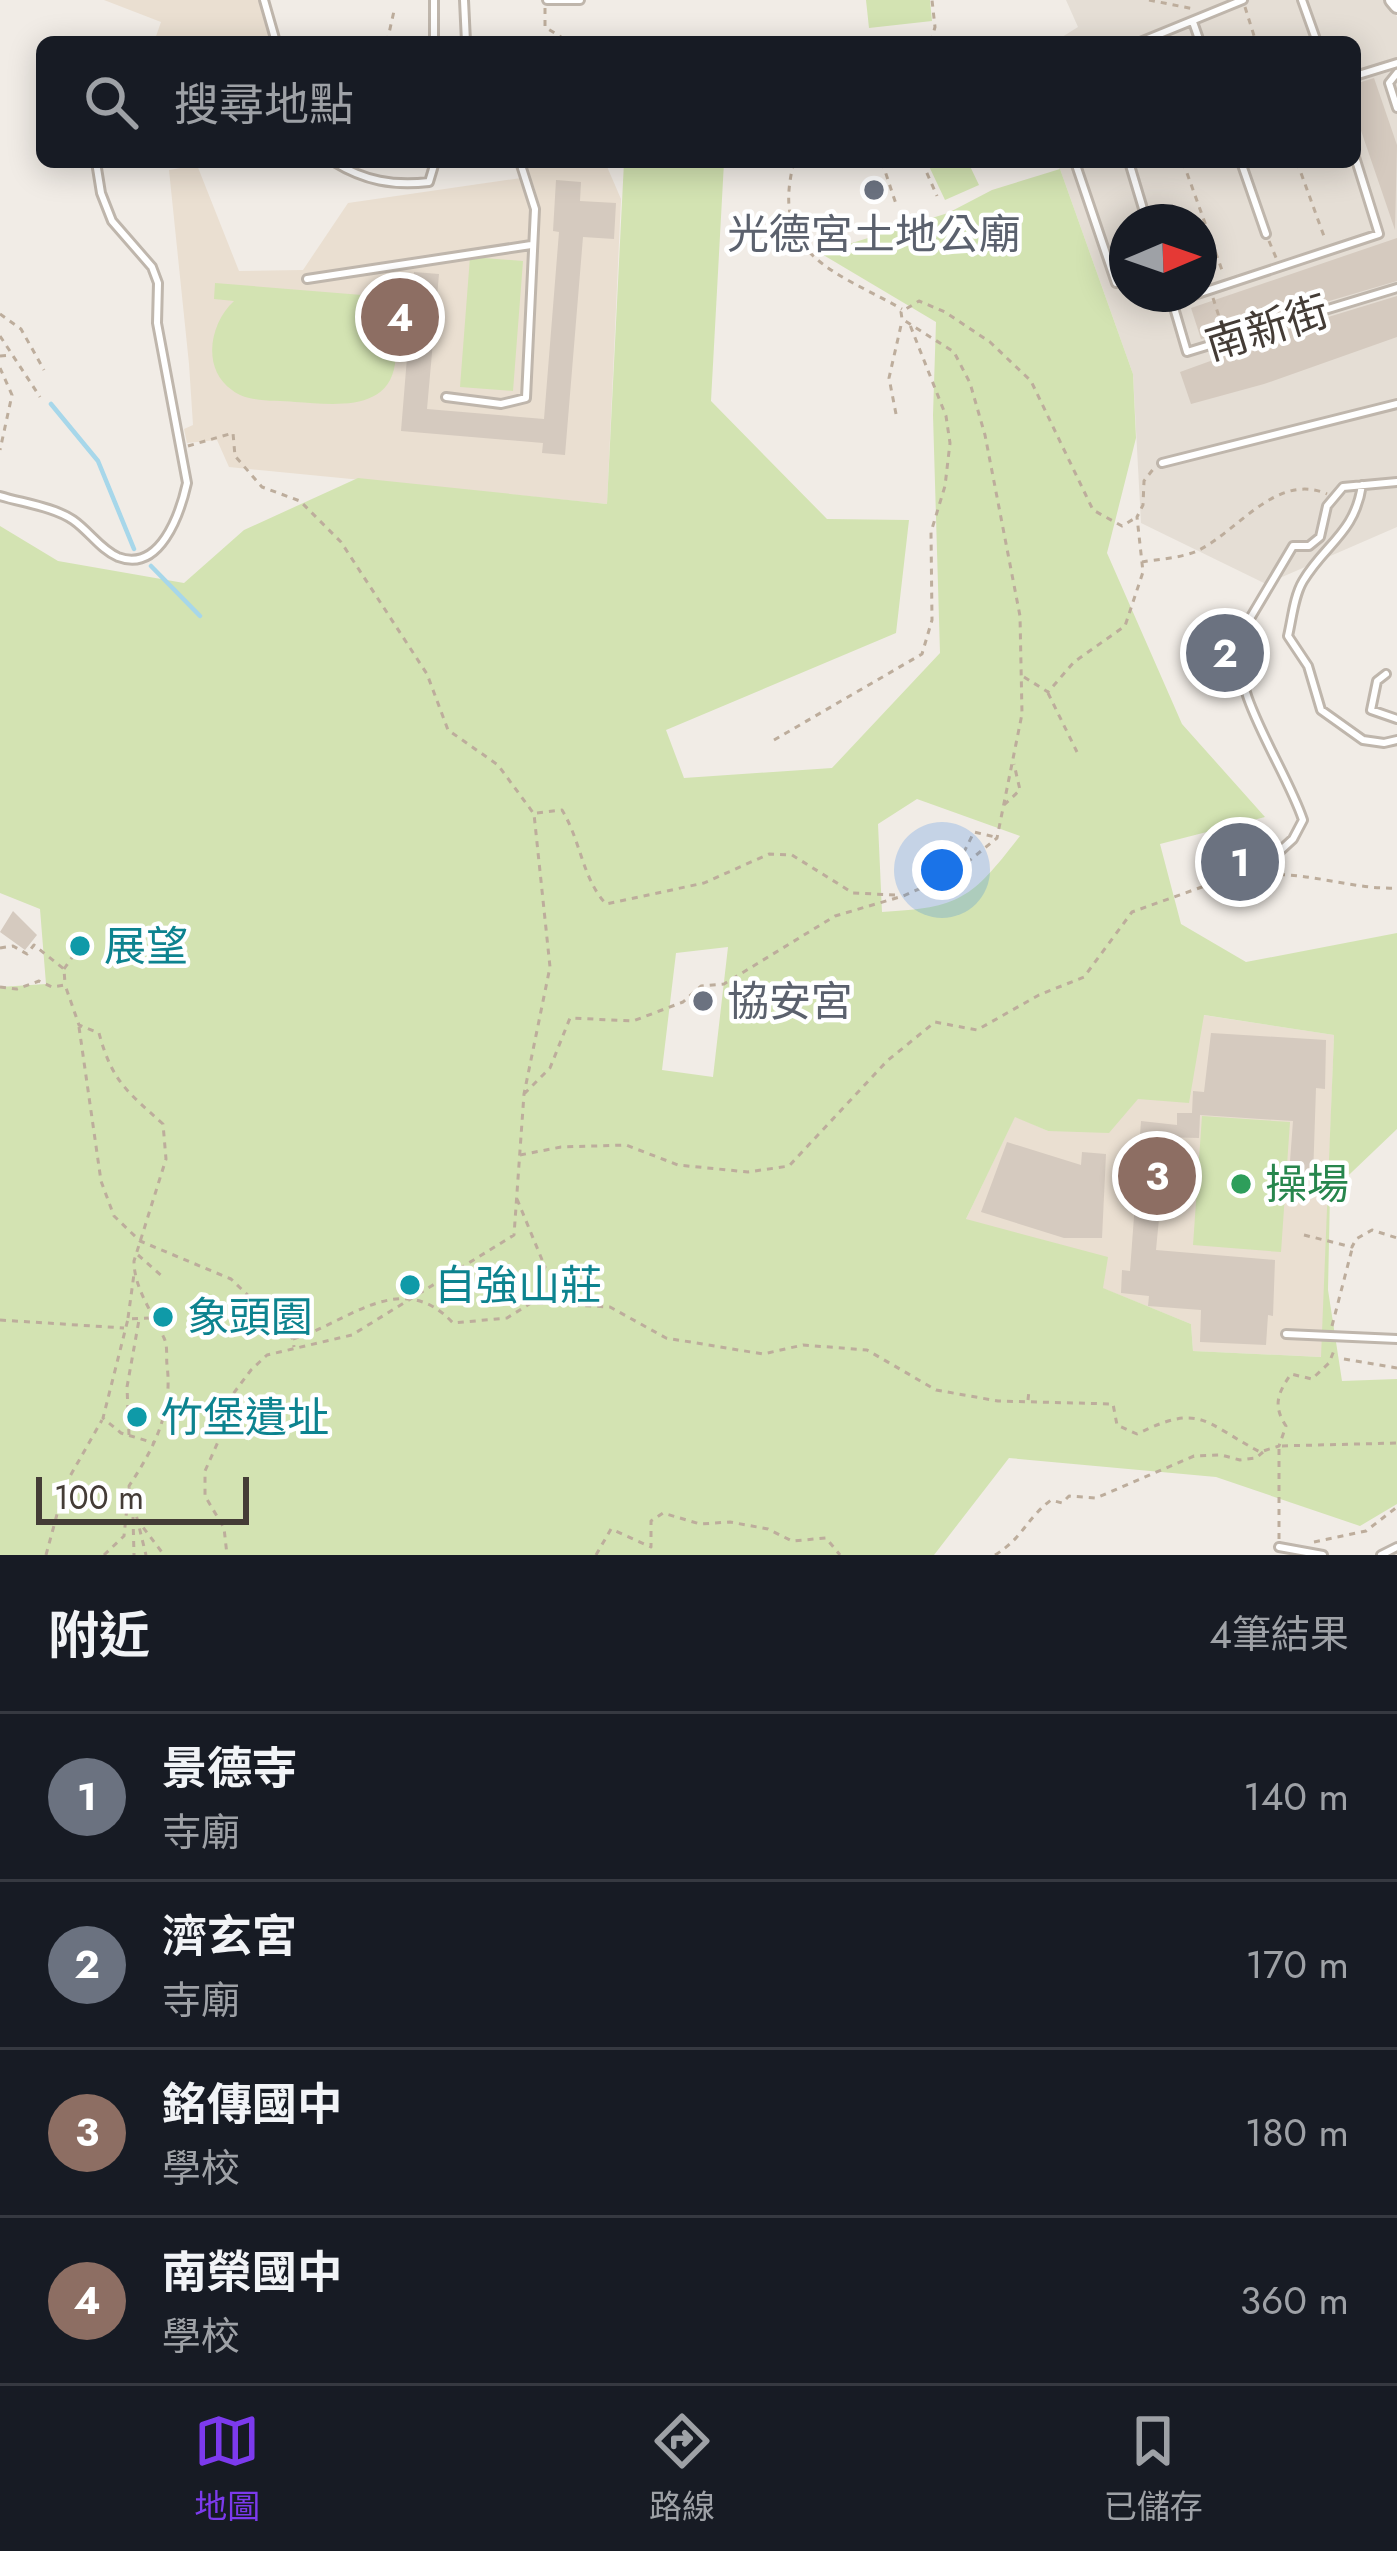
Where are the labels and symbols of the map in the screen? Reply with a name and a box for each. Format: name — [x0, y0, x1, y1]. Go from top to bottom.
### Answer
marker: 光德宮土地公廟 — [861, 177, 887, 203]
place label: 光德宮土地公廟 — [727, 204, 1021, 265]
north arrow — [1109, 204, 1217, 312]
pin: 4 — [361, 272, 439, 362]
street label: 南新街 — [1198, 280, 1336, 376]
pin: 2 — [1186, 608, 1264, 698]
pin: 1 — [1201, 817, 1279, 907]
your location — [912, 840, 972, 900]
place label: 展望 — [104, 916, 188, 977]
marker: 展望 — [67, 933, 93, 959]
place label: 協安宮 — [727, 971, 853, 1032]
marker: 協安宮 — [690, 988, 716, 1014]
pin: 3 — [1118, 1131, 1196, 1221]
place label: 操場 — [1265, 1154, 1349, 1215]
marker: 操場 — [1228, 1171, 1254, 1197]
place label: 自強山莊 — [434, 1255, 602, 1316]
marker: 自強山莊 — [397, 1272, 423, 1298]
place label: 象頭園 — [187, 1287, 313, 1348]
marker: 象頭園 — [150, 1304, 176, 1330]
place label: 竹堡遺址 — [161, 1387, 329, 1448]
marker: 竹堡遺址 — [124, 1404, 150, 1430]
scale bar — [36, 1471, 249, 1524]

